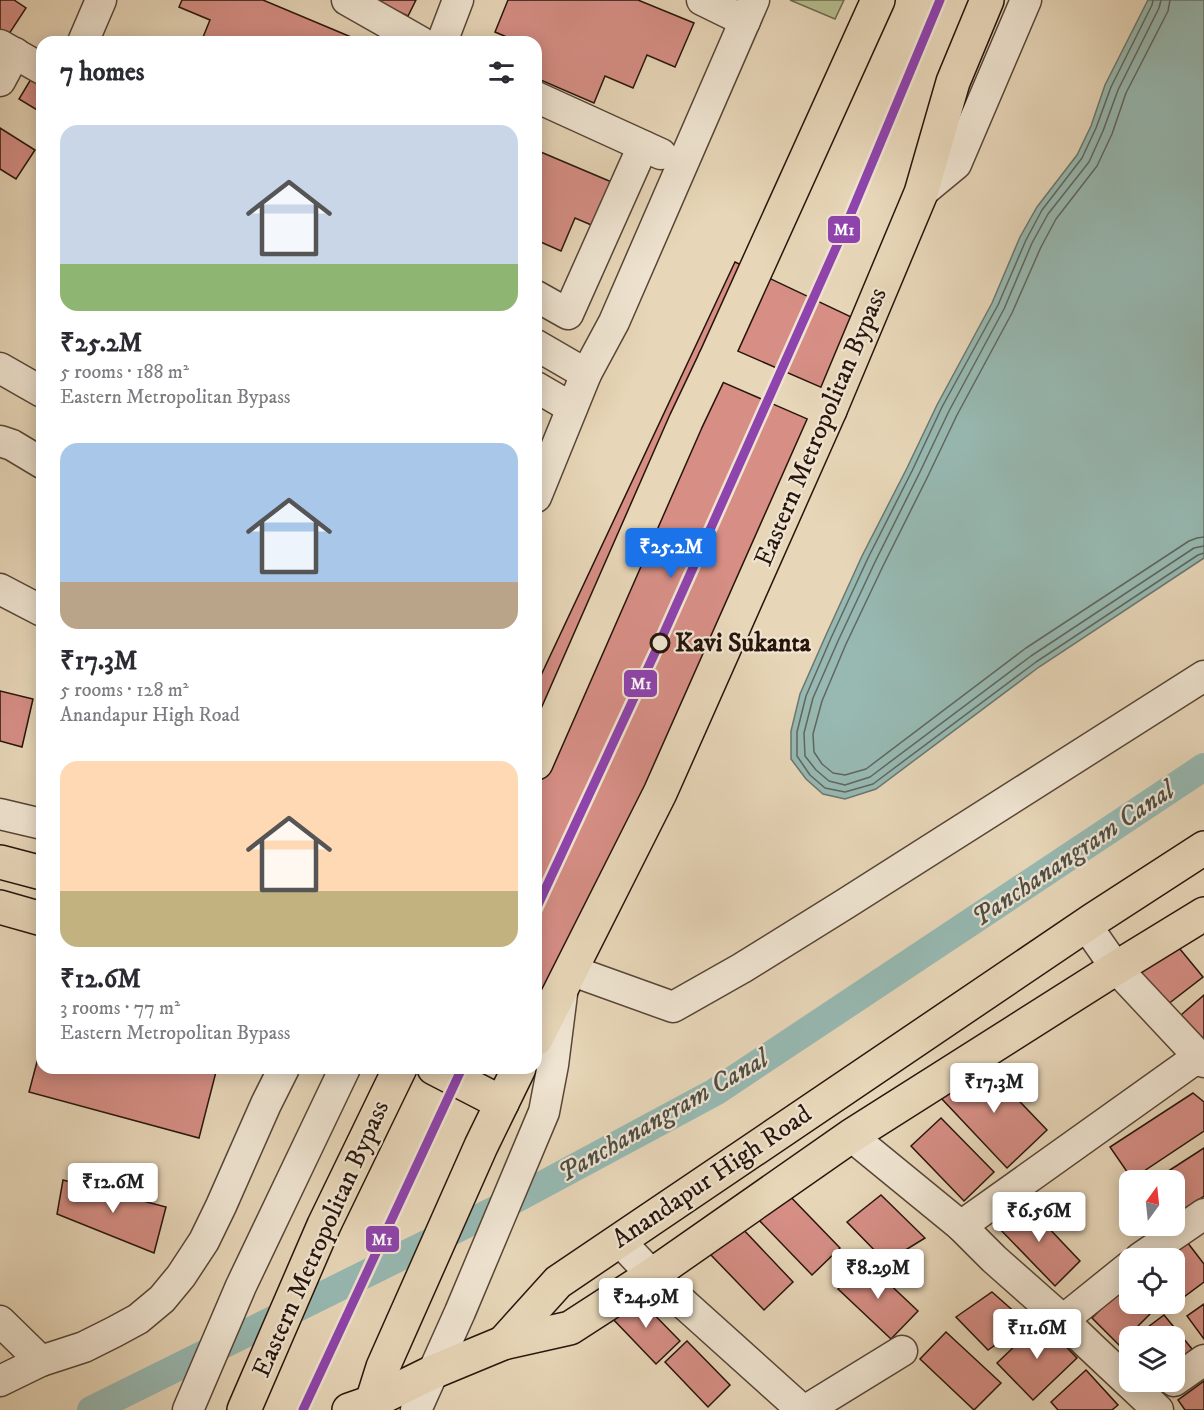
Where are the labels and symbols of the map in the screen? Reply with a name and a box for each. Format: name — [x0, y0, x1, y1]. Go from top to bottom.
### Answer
line badge: M1 — [827, 215, 861, 244]
text: M1 — [834, 220, 854, 240]
street label: Eastern Metropolitan Bypass — [747, 283, 895, 571]
pin: ₹25.2M — [622, 528, 720, 579]
place label: Kavi Sukanta — [675, 627, 812, 660]
marker: Kavi Sukanta — [650, 633, 670, 653]
line badge: M1 — [623, 669, 658, 698]
text: M1 — [631, 674, 651, 694]
water label: Panchanangram Canal — [965, 772, 1183, 934]
water label: Panchanangram Canal — [552, 1040, 777, 1190]
pin: ₹17.3M — [945, 1063, 1043, 1114]
street label: Eastern Metropolitan Bypass — [245, 1095, 397, 1383]
street label: Anandapur High Road — [606, 1098, 818, 1256]
pin: ₹12.6M — [64, 1163, 162, 1214]
north arrow — [1119, 1170, 1185, 1236]
pin: ₹6.56M — [990, 1192, 1088, 1243]
line badge: M1 — [365, 1225, 400, 1253]
text: M1 — [372, 1230, 392, 1250]
pin: ₹8.29M — [829, 1249, 927, 1300]
pin: ₹24.9M — [597, 1278, 695, 1329]
pin: ₹11.6M — [988, 1309, 1086, 1360]

